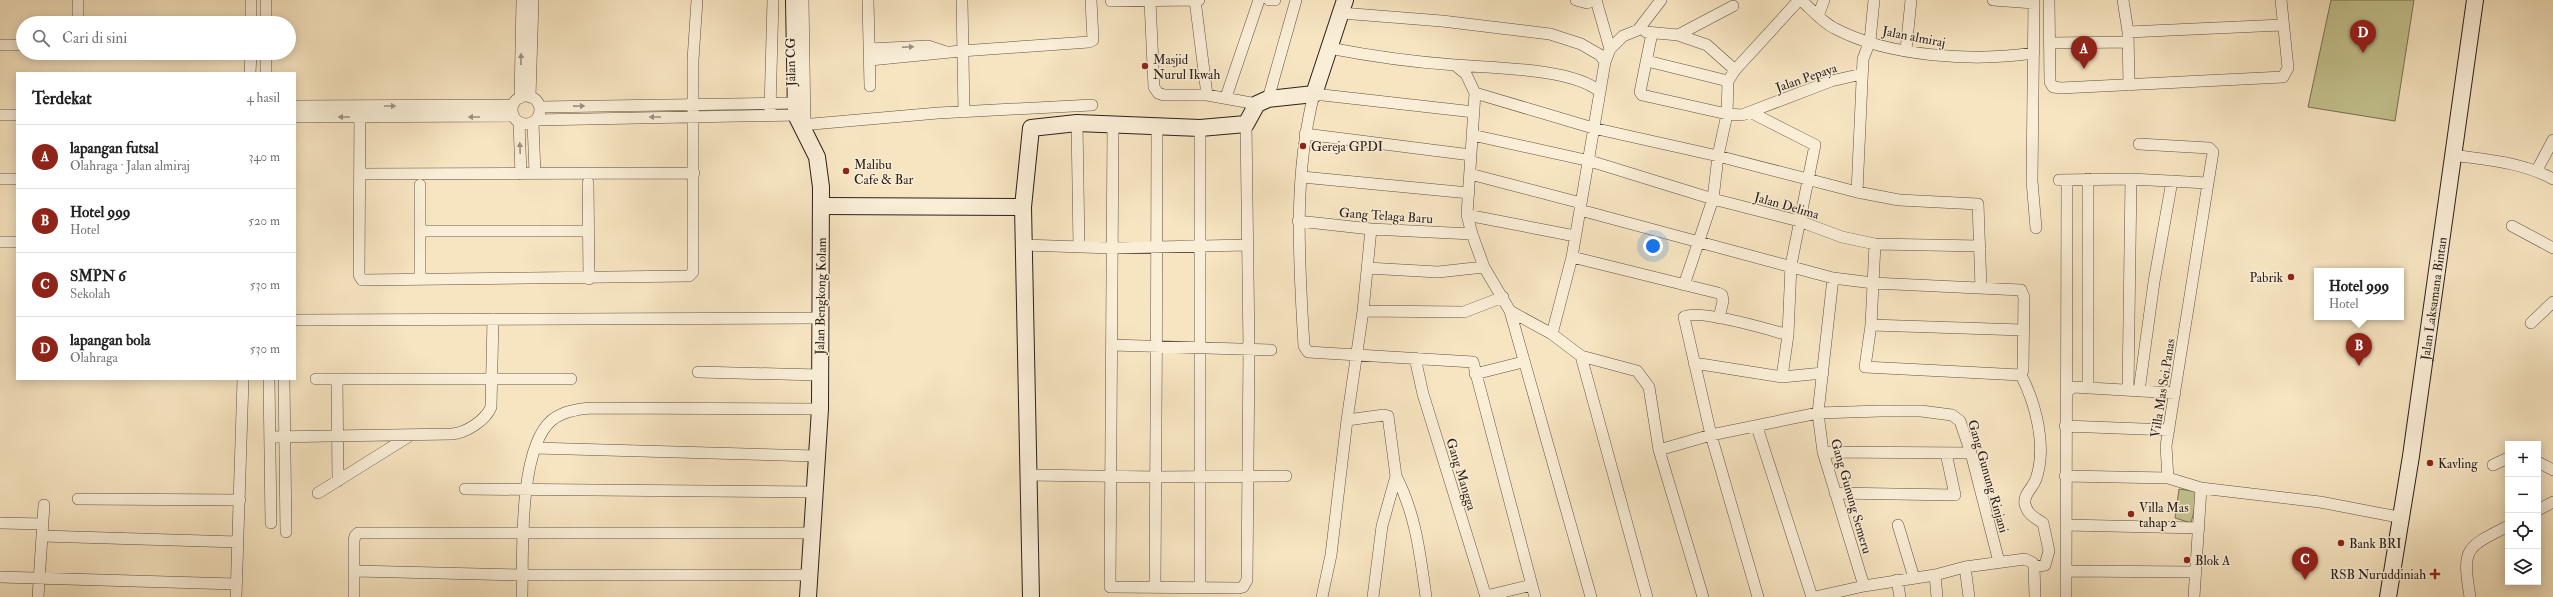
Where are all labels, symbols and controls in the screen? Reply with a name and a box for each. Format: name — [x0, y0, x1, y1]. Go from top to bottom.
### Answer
search box — [16, 16, 296, 60]
pin: D — [2350, 20, 2376, 53]
street label: Jalan almiraj — [1880, 23, 1947, 51]
icon: search — [30, 27, 52, 49]
text: Cari di sini — [62, 29, 127, 48]
pin: A — [2071, 36, 2097, 69]
street label: Jalan CG — [783, 37, 799, 88]
one-way arrow — [902, 44, 915, 50]
place label: Masjid Nurul Ikwah — [1153, 52, 1220, 83]
one-way arrow — [517, 53, 524, 65]
street label: Jalan Pepaya — [1773, 60, 1840, 97]
marker: Masjid Nurul Ikwah — [1140, 61, 1150, 71]
text: Terdekat — [32, 88, 92, 109]
text: 4 hasil — [247, 90, 280, 106]
one-way arrow — [384, 103, 397, 109]
one-way arrow — [573, 103, 585, 110]
one-way arrow — [337, 114, 350, 120]
one-way arrow — [467, 114, 480, 120]
one-way arrow — [648, 114, 661, 120]
text: lapangan futsal — [70, 139, 159, 158]
place label: Gereja GPDI — [1311, 139, 1383, 155]
one-way arrow — [517, 141, 523, 154]
marker: Gereja GPDI — [1298, 141, 1308, 151]
text: A — [41, 149, 49, 165]
text: 340 m — [249, 149, 280, 165]
place label: Malibu Cafe & Bar — [854, 157, 914, 188]
text: Olahraga · Jalan almiraj — [70, 158, 190, 174]
marker: Malibu Cafe & Bar — [841, 166, 851, 176]
street label: Jalan Delima — [1751, 189, 1822, 223]
text: Hotel 999 — [70, 203, 131, 222]
street label: Gang Telaga Baru — [1338, 205, 1434, 227]
text: B — [41, 213, 49, 229]
text: 520 m — [248, 213, 280, 229]
text: Hotel — [70, 222, 100, 238]
your location — [1643, 236, 1663, 256]
street label: Jalan Laksamana Bintan — [2417, 236, 2451, 362]
street label: Jalan Bengkong Kolam — [812, 237, 830, 356]
text: SMPN 6 — [70, 267, 126, 286]
popup — [2314, 268, 2404, 320]
place label: Pabrik — [2249, 270, 2284, 286]
marker: Pabrik — [2286, 272, 2296, 282]
text: C — [40, 277, 50, 293]
text: 530 m — [250, 277, 280, 293]
text: Hotel 999 — [2329, 277, 2389, 296]
text: Sekolah — [70, 286, 110, 302]
text: Hotel — [2329, 296, 2358, 312]
text: lapangan bola — [70, 331, 150, 350]
pin: B — [2346, 333, 2372, 366]
street label: Villa Mas Sei.Panas — [2147, 337, 2179, 439]
text: D — [40, 341, 50, 357]
text: 530 m — [250, 341, 280, 357]
text: Olahraga — [70, 350, 118, 366]
street label: Gang Gunung Rinjani — [1964, 418, 2012, 535]
street label: Gang Mangga — [1442, 436, 1480, 513]
street label: Gang Gunung Semeru — [1827, 437, 1875, 556]
map controls — [2505, 441, 2541, 585]
button: + — [2505, 441, 2541, 477]
place label: Kavling — [2438, 456, 2478, 472]
marker: Kavling — [2425, 458, 2435, 468]
button: − — [2505, 477, 2541, 513]
place label: Villa Mas tahap 2 — [2139, 500, 2189, 532]
marker: Villa Mas tahap 2 — [2126, 509, 2136, 519]
button: locate — [2505, 513, 2541, 549]
place label: Bank BRI — [2349, 536, 2402, 552]
marker: Bank BRI — [2336, 538, 2346, 548]
pin: C — [2292, 547, 2318, 580]
button: layers — [2505, 549, 2541, 585]
place label: Blok A — [2195, 553, 2231, 569]
marker: Blok A — [2182, 555, 2192, 565]
place label: RSB Nuruddiniah — [2330, 567, 2426, 583]
marker: RSB Nuruddiniah — [2429, 568, 2441, 580]

